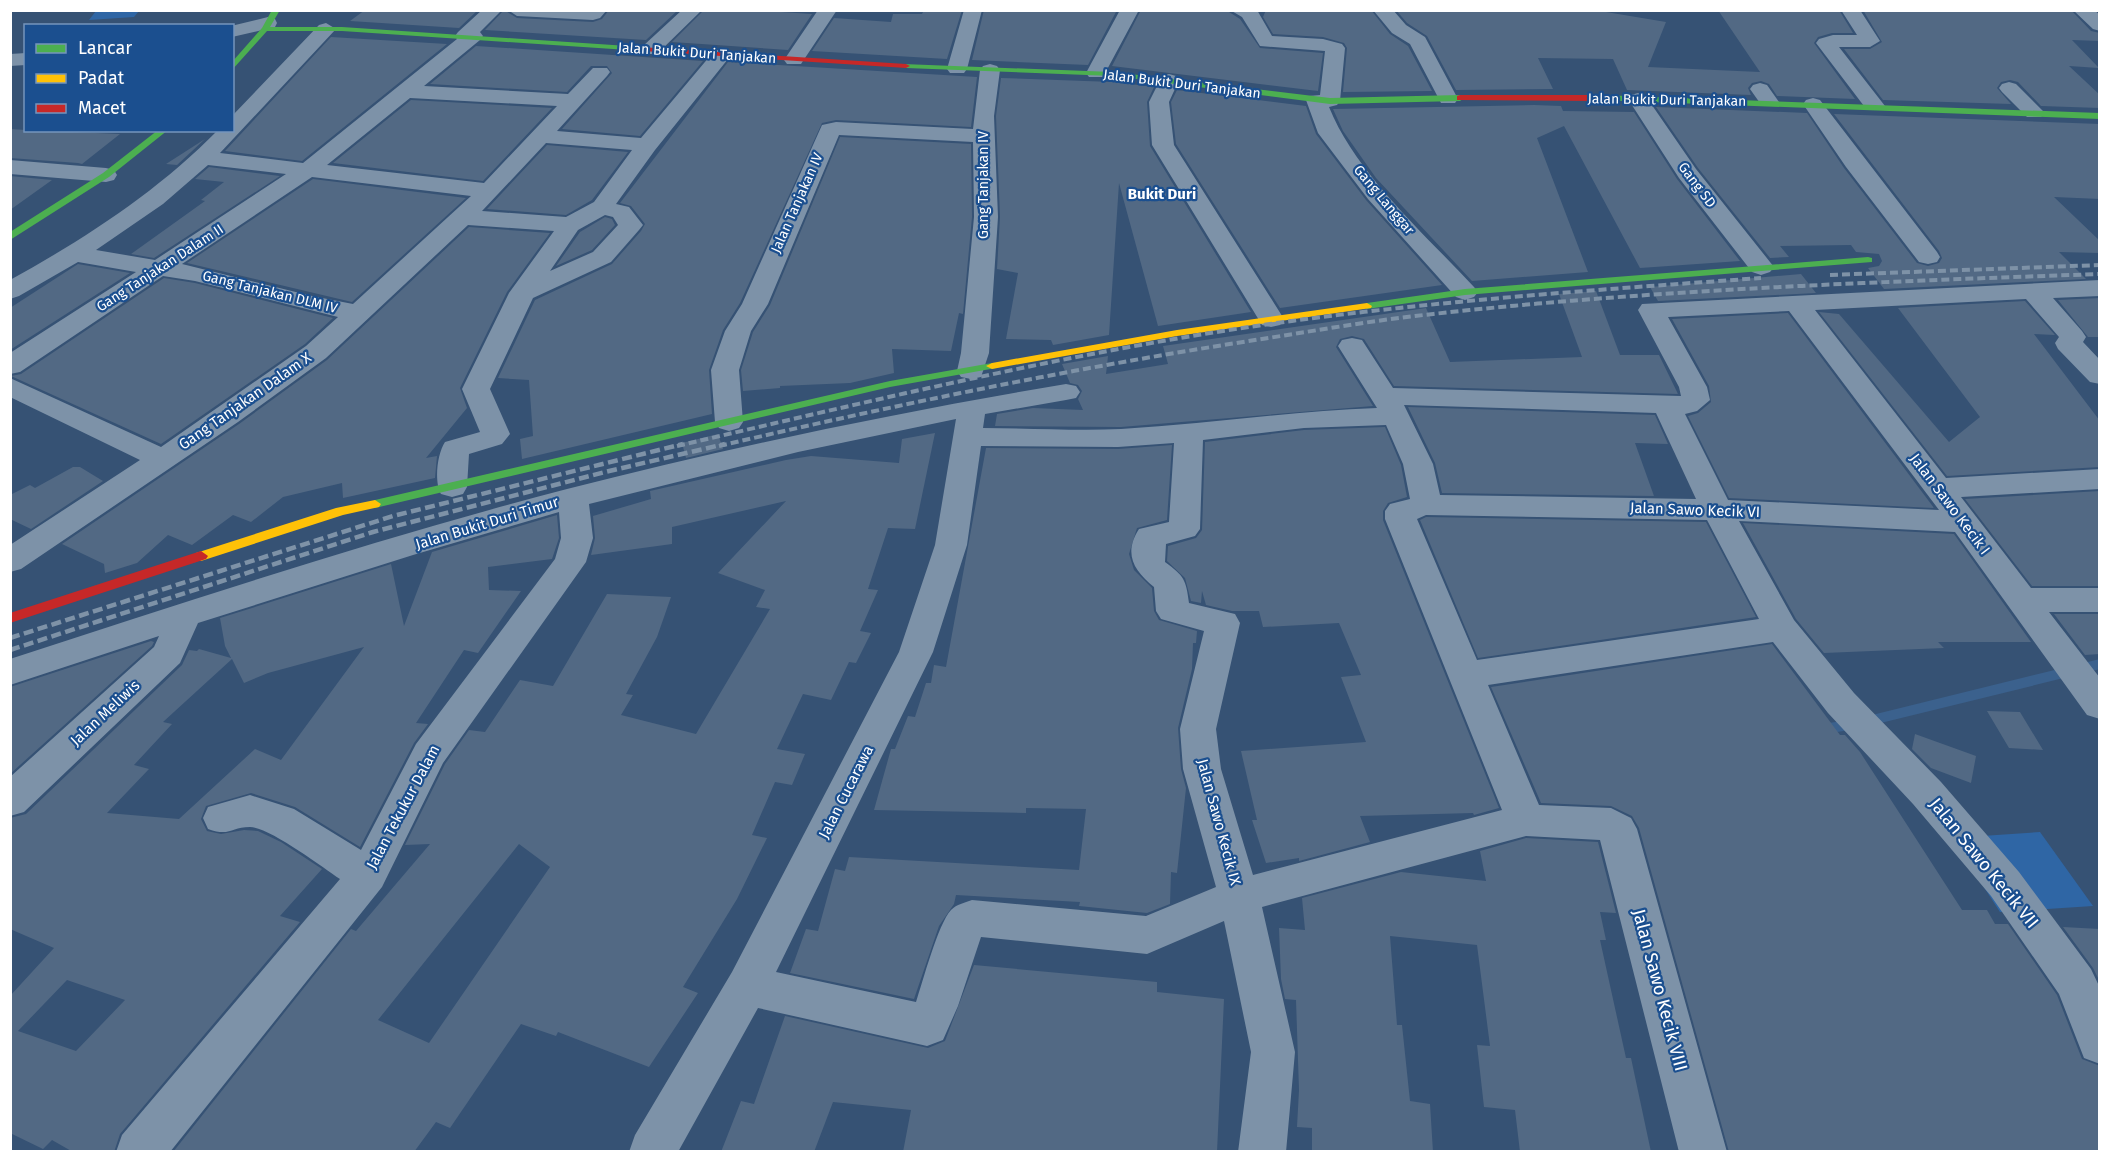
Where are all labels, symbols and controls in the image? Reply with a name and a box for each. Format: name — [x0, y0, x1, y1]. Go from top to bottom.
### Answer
legend — [24, 24, 234, 132]
text: Lancar — [78, 37, 132, 59]
street label: Jalan Bukit Duri Tanjakan — [617, 39, 777, 67]
street label: Jalan Bukit Duri Tanjakan — [1102, 66, 1262, 102]
text: Padat — [78, 67, 125, 89]
street label: Jalan Bukit Duri Tanjakan — [1587, 90, 1747, 110]
text: Macet — [78, 97, 127, 119]
street label: Gang Tanjakan IV — [975, 131, 992, 239]
street label: Jalan Tanjakan IV — [767, 150, 827, 256]
street label: Gang SD — [1674, 159, 1720, 211]
street label: Gang Langgar — [1350, 162, 1418, 239]
district label: Bukit Duri — [1128, 185, 1196, 203]
street label: Gang Tanjakan Dalam II — [93, 221, 227, 315]
street label: Gang Tanjakan DLM IV — [201, 267, 339, 317]
street label: Gang Tanjakan Dalam X — [175, 348, 316, 454]
street label: Jalan Sawo Kecik I — [1906, 450, 1994, 558]
street label: Jalan Bukit Duri Timur — [413, 493, 561, 553]
street label: Jalan Sawo Kecik VI — [1630, 499, 1760, 521]
street label: Jalan Meliwis — [67, 676, 143, 750]
street label: Jalan Tekukur Dalam — [363, 742, 443, 872]
street label: Jalan Cucarawa — [815, 742, 877, 842]
street label: Jalan Sawo Kecik IX — [1193, 757, 1245, 888]
street label: Jalan Sawo Kecik VII — [1925, 793, 2043, 933]
street label: Jalan Sawo Kecik VIII — [1628, 907, 1692, 1073]

